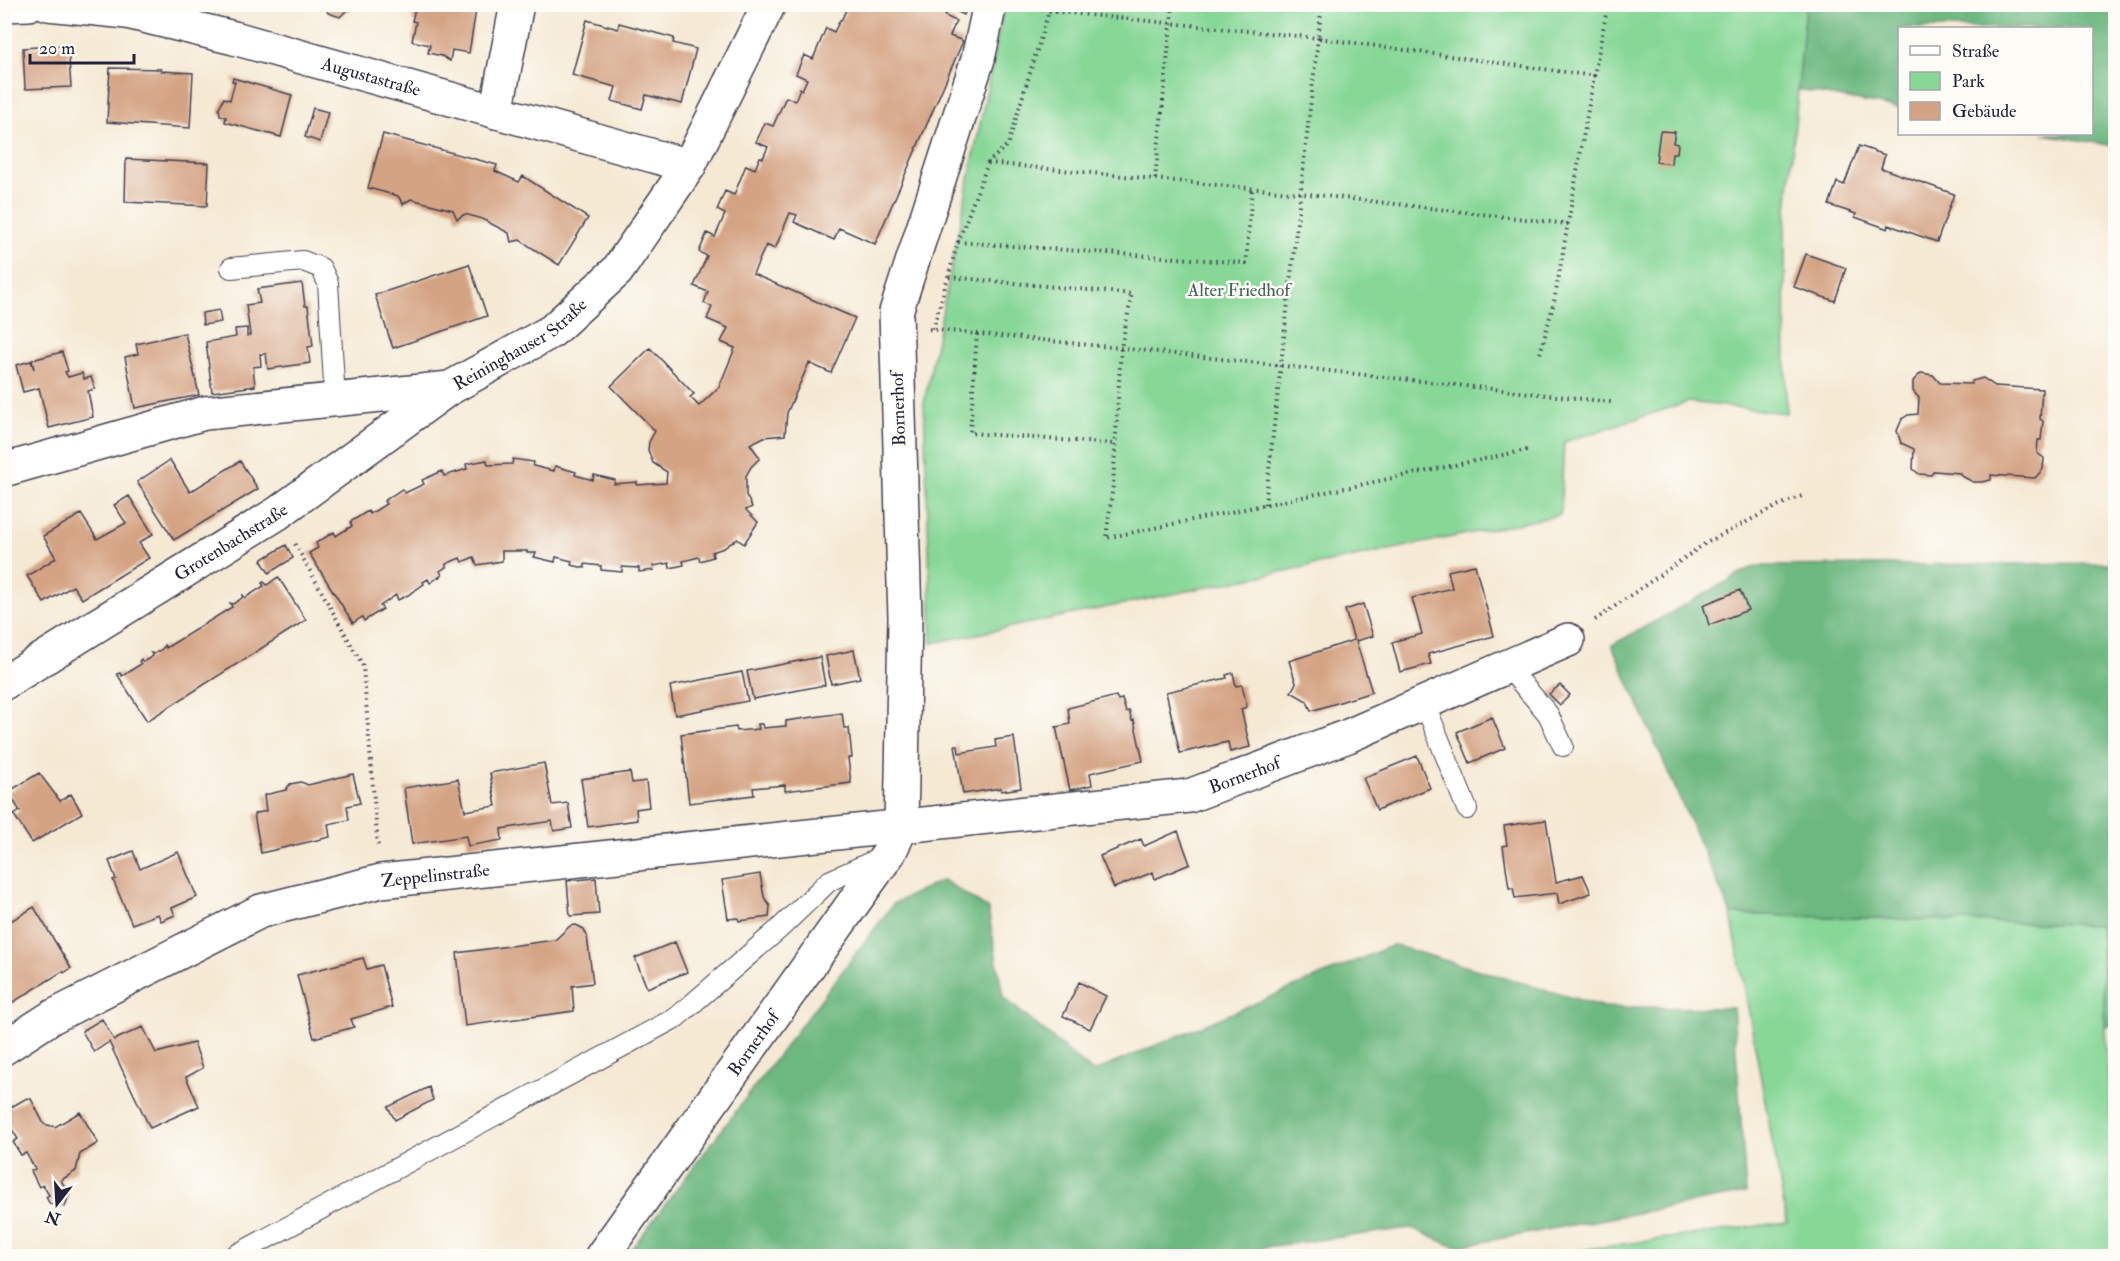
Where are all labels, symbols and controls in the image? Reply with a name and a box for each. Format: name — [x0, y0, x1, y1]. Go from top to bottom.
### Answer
scale bar — [30, 27, 134, 65]
legend — [1898, 27, 2093, 135]
text: 20 m — [39, 37, 75, 60]
text: Straße — [1952, 40, 2000, 63]
street label: Augustastraße — [318, 52, 424, 102]
text: Park — [1952, 70, 1985, 93]
text: Gebäude — [1952, 100, 2017, 123]
park label: Alter Friedhof — [1187, 279, 1293, 302]
street label: Reininghauser Straße — [449, 293, 592, 396]
street label: Bornerhof — [886, 368, 911, 447]
street label: Grotenbachstraße — [170, 498, 293, 587]
street label: Bornerhof — [1206, 750, 1287, 799]
street label: Zeppelinstraße — [380, 859, 491, 893]
street label: Bornerhof — [723, 1004, 787, 1081]
north arrow — [27, 1174, 87, 1234]
text: N — [42, 1206, 64, 1229]

